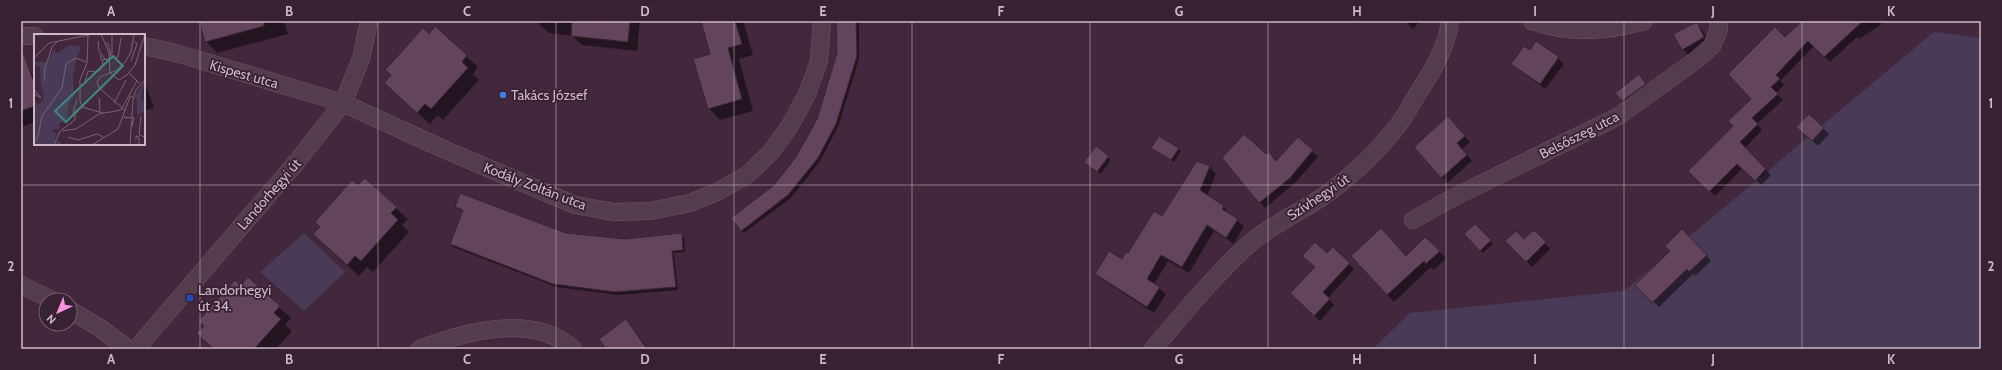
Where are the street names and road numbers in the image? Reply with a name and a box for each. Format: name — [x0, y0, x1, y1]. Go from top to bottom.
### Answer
street label: Kispest utca — [208, 56, 281, 92]
street label: Belsőszeg utca — [1536, 107, 1622, 163]
street label: Landorhegyi út — [233, 155, 305, 233]
street label: Kodály Zoltán utca — [481, 158, 589, 214]
street label: Szívhegyi út — [1283, 169, 1353, 224]

